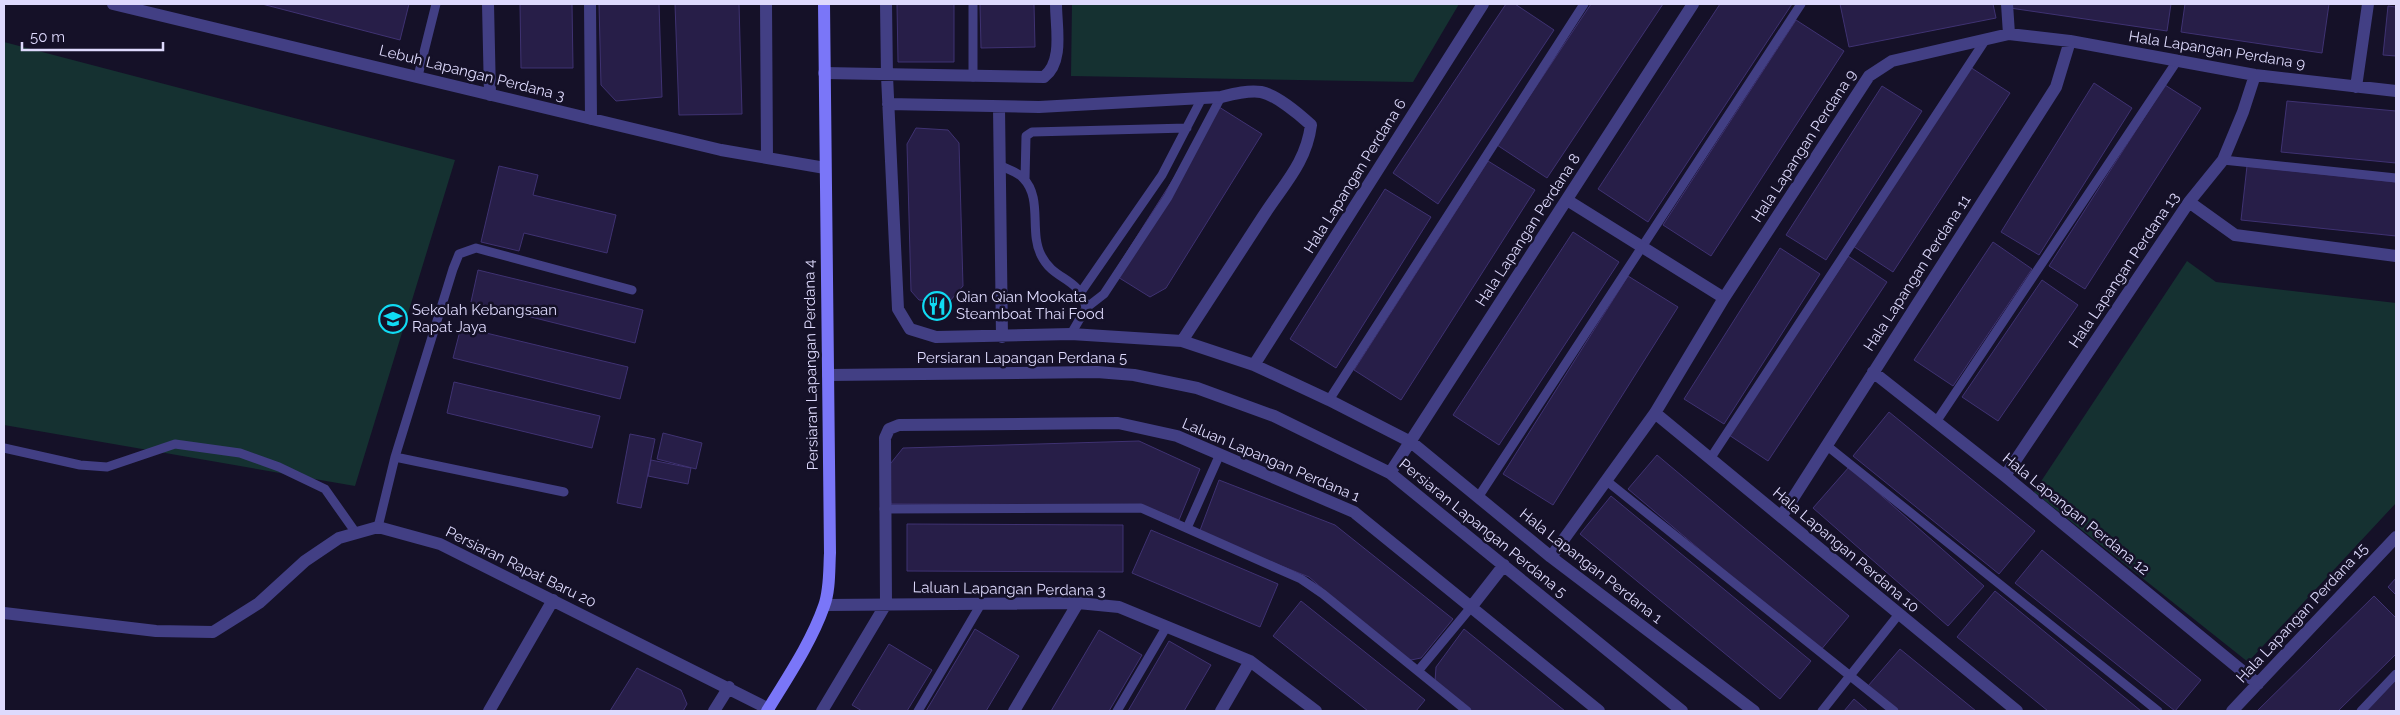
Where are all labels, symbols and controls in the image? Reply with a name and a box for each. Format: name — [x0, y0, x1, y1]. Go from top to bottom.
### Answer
scale bar — [22, 20, 164, 52]
street label: Hala Lapangan Perdana 9 — [2127, 27, 2307, 73]
text: 50 m — [30, 28, 65, 46]
street label: Lebuh Lapangan Perdana 3 — [377, 41, 567, 105]
street label: Hala Lapangan Perdana 9 — [1748, 66, 1860, 226]
street label: Hala Lapangan Perdana 6 — [1300, 95, 1410, 257]
street label: Hala Lapangan Perdana 8 — [1472, 150, 1584, 310]
street label: Hala Lapangan Perdana 13 — [2065, 189, 2183, 351]
street label: Hala Lapangan Perdana 11 — [1860, 191, 1975, 354]
street label: Persiaran Lapangan Perdana 4 — [800, 260, 822, 470]
place label: Qian Qian Mookata Steamboat Thai Food — [956, 288, 1104, 323]
restaurant icon: Qian Qian Mookata Steamboat Thai Food — [922, 291, 952, 321]
place label: Sekolah Kebangsaan Rapat Jaya — [412, 301, 557, 336]
school or university icon: Sekolah Kebangsaan Rapat Jaya — [378, 304, 408, 334]
street label: Persiaran Lapangan Perdana 5 — [917, 349, 1127, 367]
street label: Laluan Lapangan Perdana 1 — [1179, 414, 1363, 506]
street label: Hala Lapangan Perdana 12 — [1999, 449, 2153, 579]
street label: Persiaran Lapangan Perdana 5 — [1396, 455, 1570, 601]
street label: Hala Lapangan Perdana 10 — [1769, 484, 1923, 616]
street label: Hala Lapangan Perdana 1 — [1516, 505, 1666, 628]
street label: Persiaran Rapat Baru 20 — [443, 523, 599, 611]
street label: Hala Lapangan Perdana 15 — [2233, 539, 2371, 687]
street label: Laluan Lapangan Perdana 3 — [912, 578, 1106, 600]

